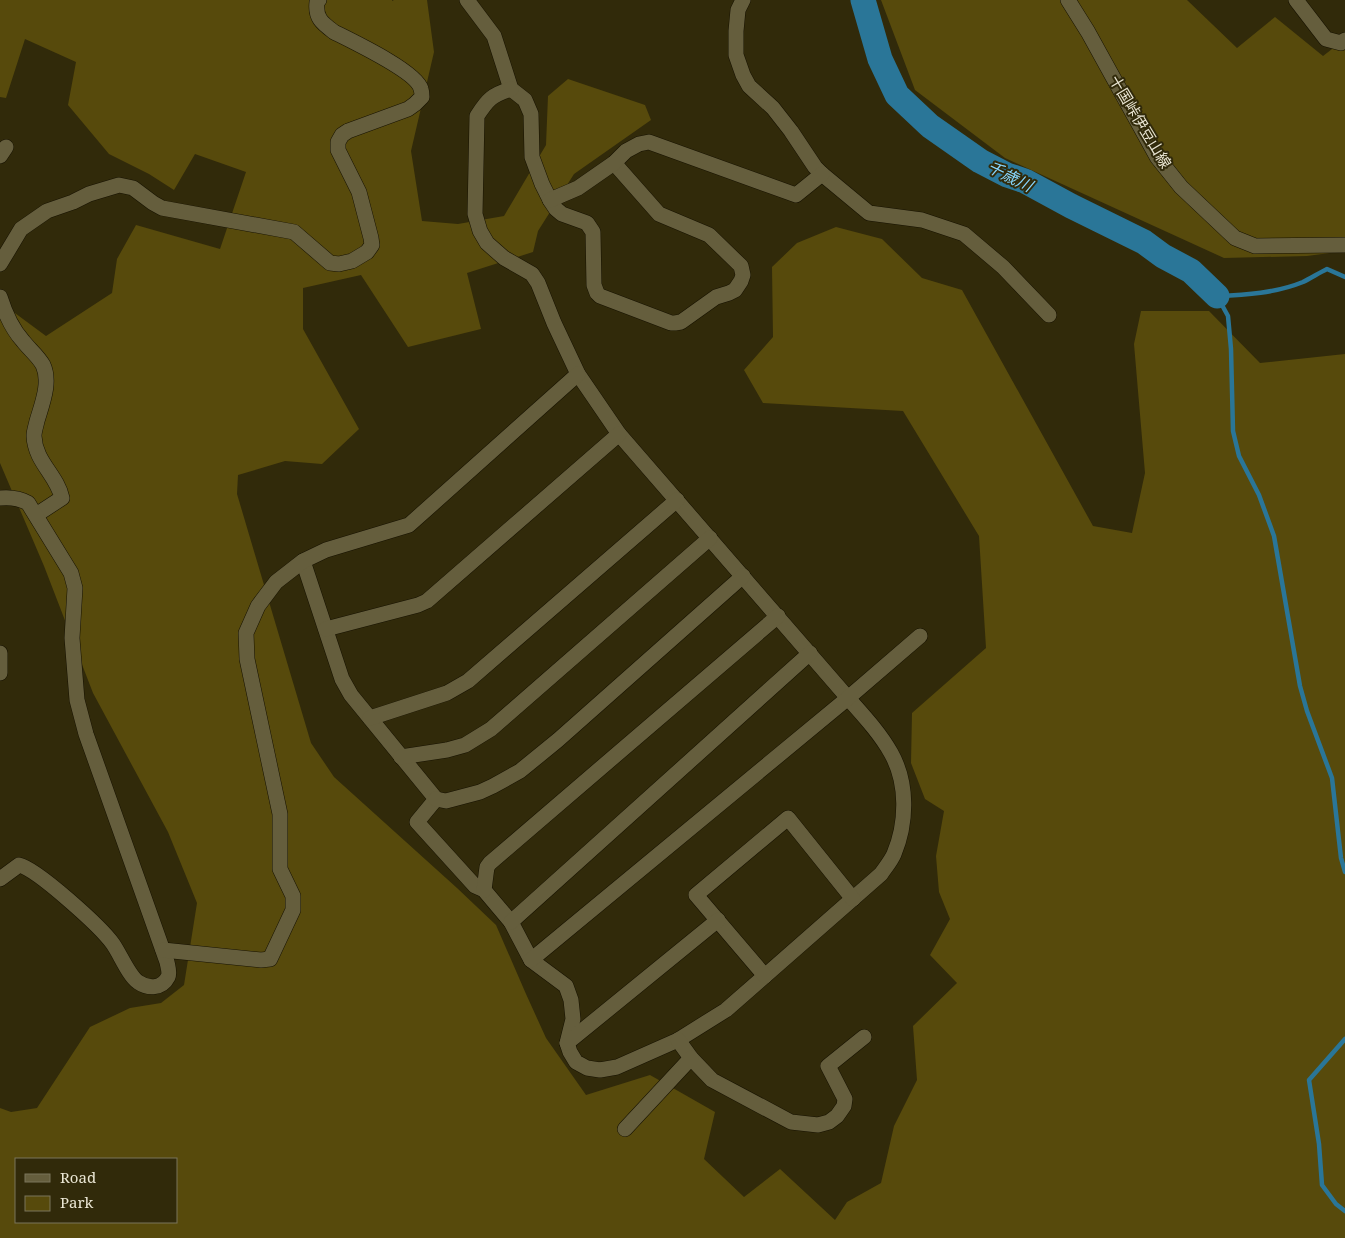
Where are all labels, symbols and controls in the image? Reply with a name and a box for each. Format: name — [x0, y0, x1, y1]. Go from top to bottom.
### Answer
street label: 十国峠伊豆山線 — [1105, 71, 1176, 172]
water label: 千歳川 — [984, 156, 1038, 197]
legend — [15, 1158, 178, 1223]
text: Road — [60, 1167, 96, 1187]
text: Park — [60, 1192, 94, 1212]

